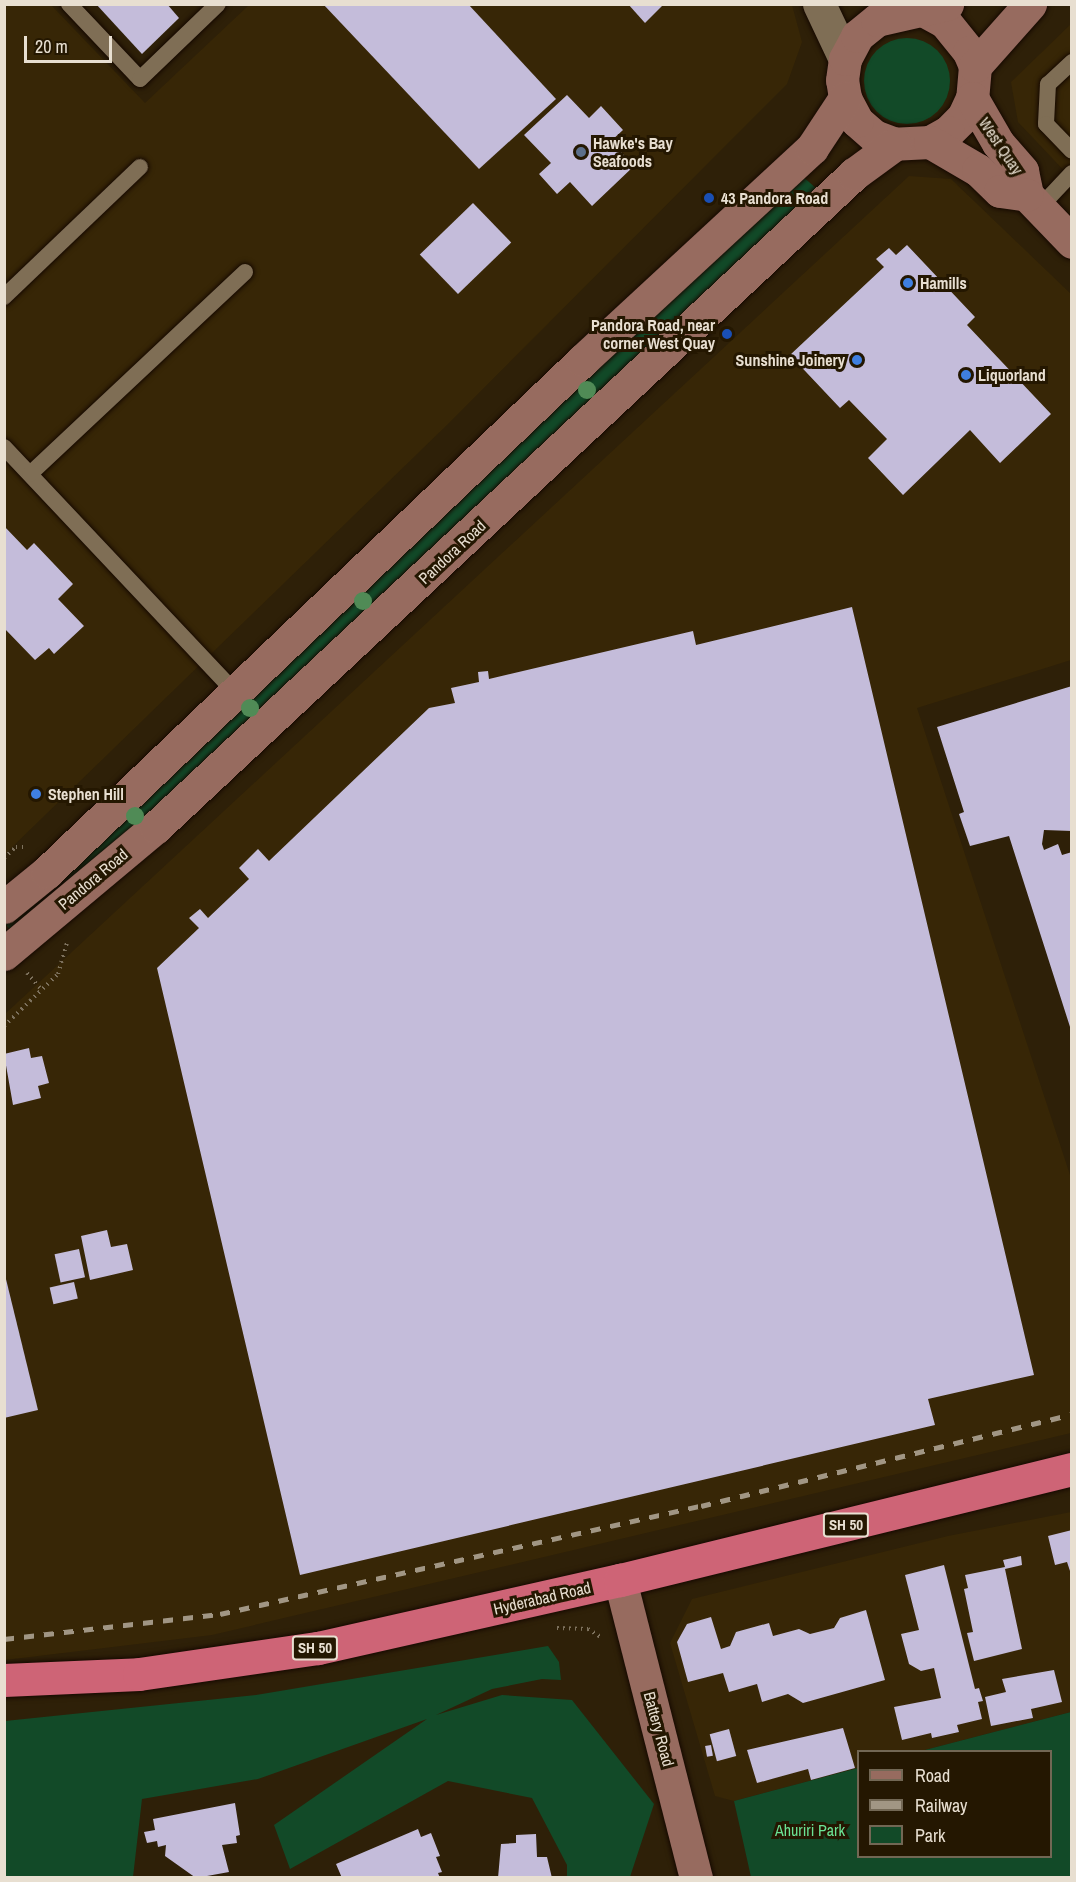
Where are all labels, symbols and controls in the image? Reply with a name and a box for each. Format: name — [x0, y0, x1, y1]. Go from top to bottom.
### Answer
scale bar — [27, 24, 116, 62]
text: 20 m — [35, 34, 68, 59]
street label: West Quay — [975, 114, 1027, 178]
place label: Hawke's Bay Seafoods — [593, 133, 673, 171]
marker: Hawke's Bay Seafoods — [574, 145, 588, 159]
place label: 43 Pandora Road — [721, 188, 828, 208]
marker: 43 Pandora Road — [702, 191, 716, 205]
place label: Hamills — [920, 273, 967, 293]
marker: Hamills — [901, 276, 915, 290]
place label: Pandora Road, near corner West Quay — [591, 315, 715, 353]
marker: Pandora Road, near corner West Quay — [720, 327, 734, 341]
place label: Sunshine Joinery — [736, 350, 845, 370]
marker: Sunshine Joinery — [850, 353, 864, 367]
place label: Liquorland — [978, 365, 1046, 385]
marker: Liquorland — [959, 368, 973, 382]
street label: Pandora Road — [415, 516, 489, 588]
place label: Stephen Hill — [48, 784, 124, 804]
marker: Stephen Hill — [29, 787, 43, 801]
street label: Pandora Road — [54, 844, 132, 914]
road number: SH 50 — [822, 1513, 870, 1537]
street label: Hyderabad Road — [492, 1577, 592, 1619]
road number: SH 50 — [291, 1636, 339, 1660]
street label: Battery Road — [640, 1690, 678, 1768]
legend — [857, 1750, 1052, 1858]
text: Road — [915, 1763, 950, 1788]
text: Railway — [915, 1793, 968, 1818]
park label: Ahuriri Park — [775, 1820, 845, 1840]
text: Park — [915, 1823, 945, 1848]

